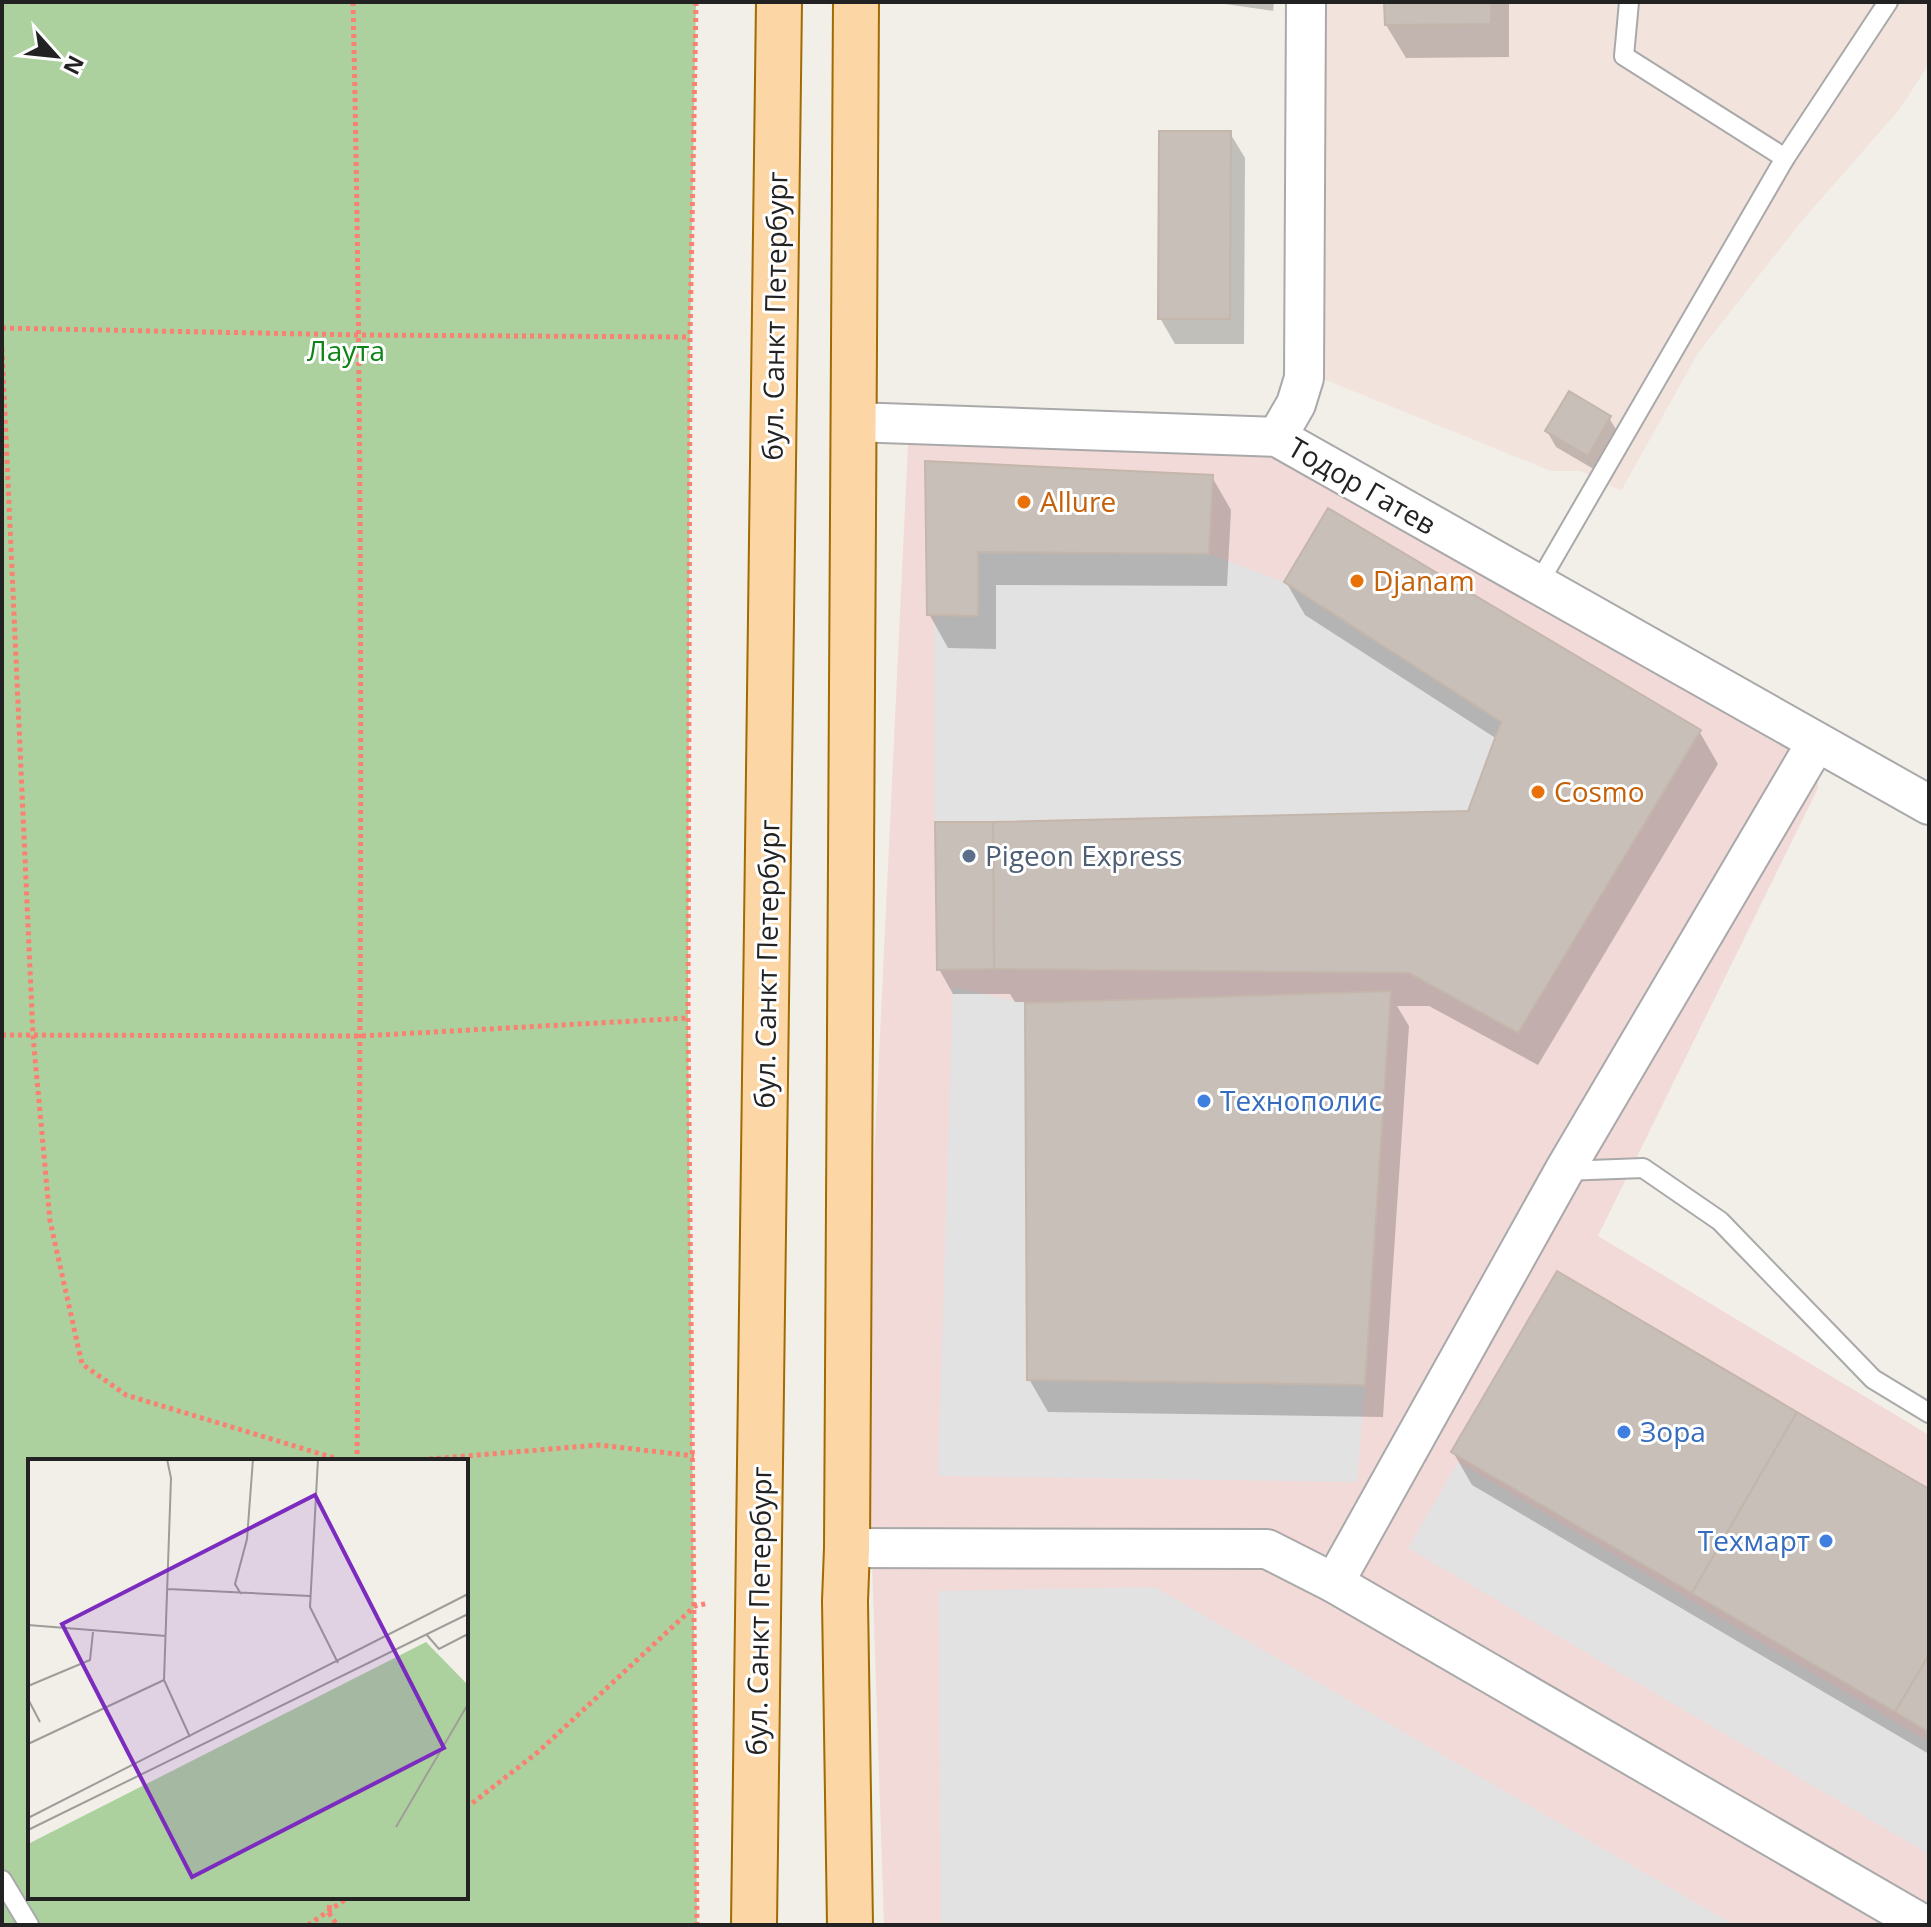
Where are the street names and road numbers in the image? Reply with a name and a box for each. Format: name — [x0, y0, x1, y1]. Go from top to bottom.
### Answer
street label: бул. Санкт Петербург — [752, 171, 796, 461]
street label: Тодор Гатев — [1282, 427, 1443, 543]
street label: бул. Санкт Петербург — [744, 819, 788, 1109]
street label: бул. Санкт Петербург — [736, 1466, 780, 1756]

